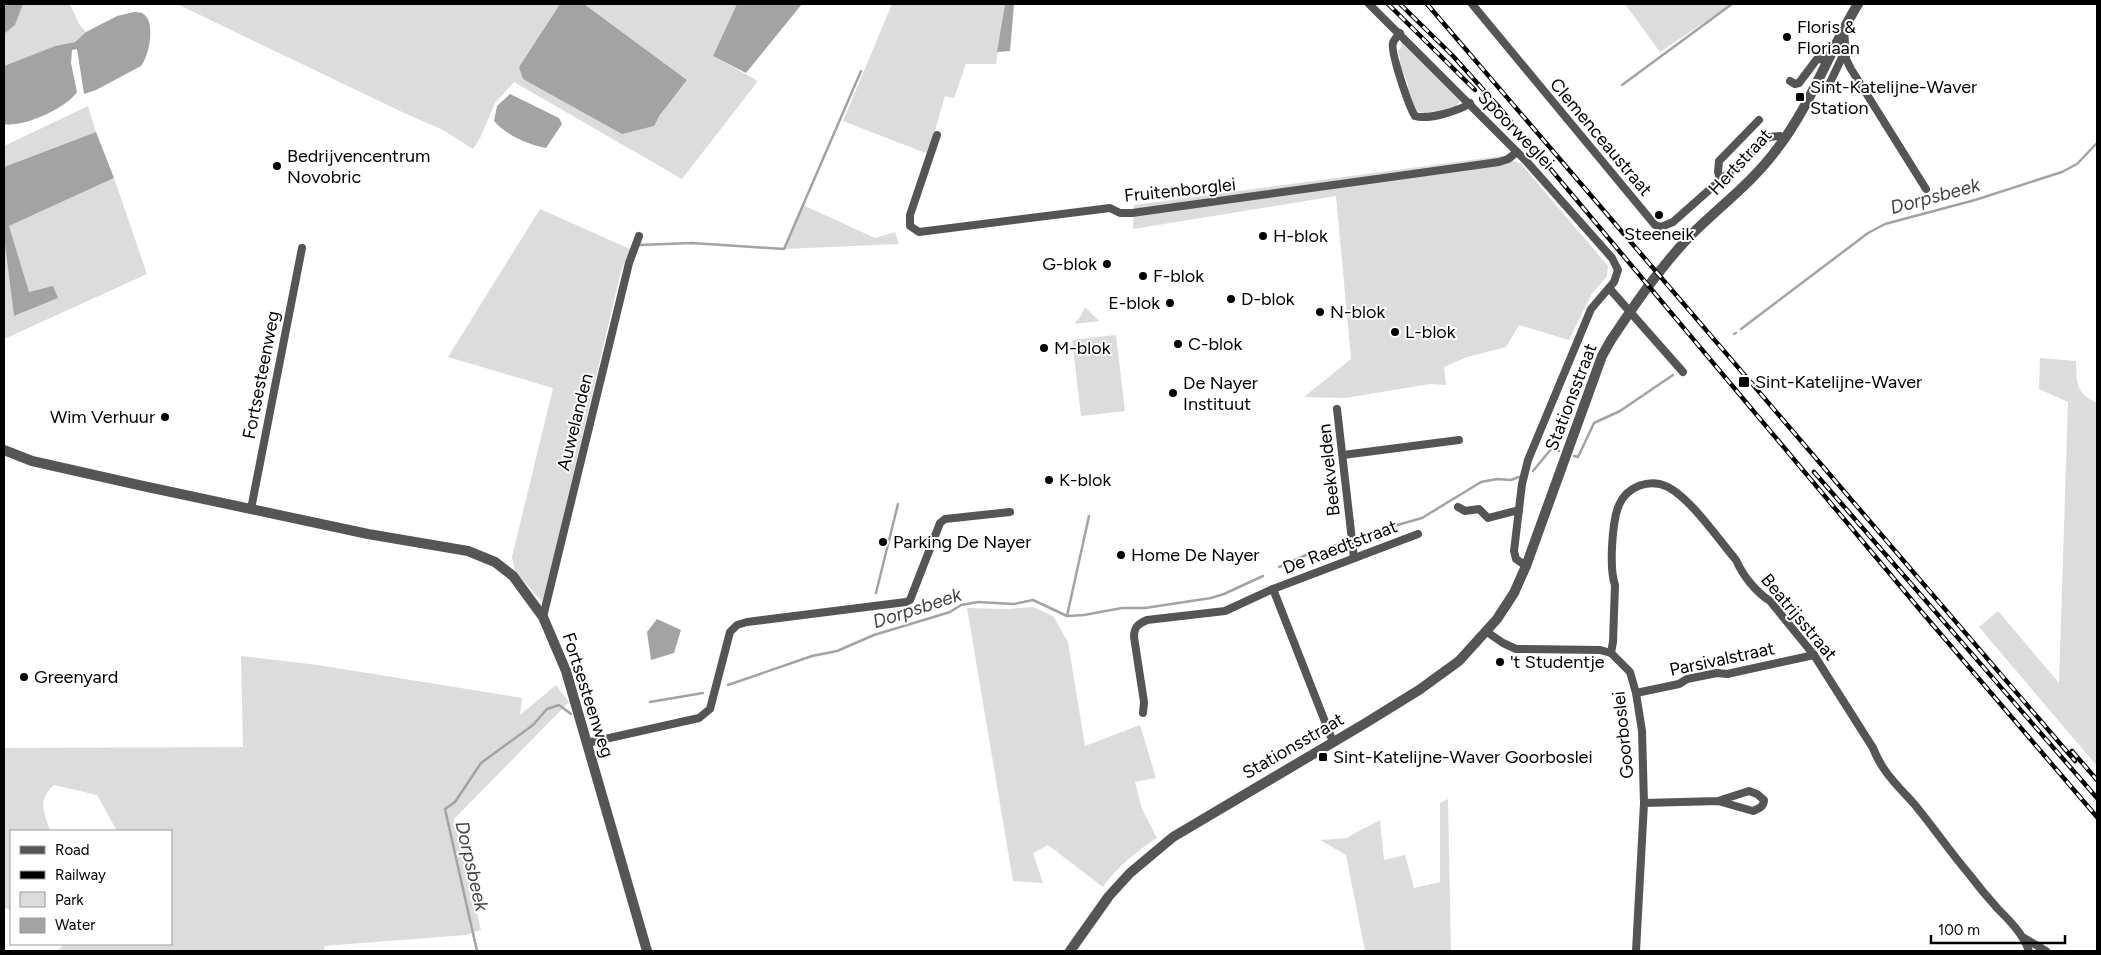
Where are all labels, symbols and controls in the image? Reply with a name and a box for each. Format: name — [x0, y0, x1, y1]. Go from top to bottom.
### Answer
place label: Floris & Floriaan — [1797, 16, 1860, 59]
marker: Floris & Floriaan — [1781, 31, 1793, 43]
street label: Clemenceaustraat — [1545, 74, 1657, 201]
place label: Sint-Katelijne-Waver Station — [1810, 76, 1977, 119]
street label: Spoorweglei — [1473, 86, 1559, 174]
marker: Sint-Katelijne-Waver Station — [1794, 91, 1806, 103]
street label: Hertstraat — [1704, 124, 1776, 200]
place label: Bedrijvencentrum Novobric — [287, 145, 430, 188]
marker: Bedrijvencentrum Novobric — [271, 160, 283, 172]
street label: Fruitenborglei — [1123, 173, 1237, 207]
water label: Dorpsbeek — [1888, 173, 1983, 219]
marker: Steeneik — [1653, 209, 1665, 221]
place label: Steeneik — [1624, 223, 1694, 245]
place label: H-blok — [1273, 225, 1328, 247]
marker: H-blok — [1257, 230, 1269, 242]
place label: G-blok — [1042, 253, 1097, 275]
marker: G-blok — [1101, 258, 1113, 270]
place label: F-blok — [1153, 265, 1204, 287]
marker: F-blok — [1137, 270, 1149, 282]
place label: D-blok — [1241, 288, 1295, 310]
place label: E-blok — [1108, 292, 1160, 314]
marker: D-blok — [1225, 293, 1237, 305]
marker: E-blok — [1164, 297, 1176, 309]
place label: N-blok — [1330, 301, 1385, 323]
marker: N-blok — [1314, 306, 1326, 318]
street label: Fortsesteenweg — [238, 309, 284, 441]
place label: L-blok — [1405, 321, 1456, 343]
marker: L-blok — [1389, 326, 1401, 338]
place label: C-blok — [1188, 333, 1242, 355]
place label: M-blok — [1054, 337, 1111, 359]
marker: C-blok — [1172, 338, 1184, 350]
street label: Stationsstraat — [1540, 340, 1602, 454]
marker: M-blok — [1038, 342, 1050, 354]
street label: Auwelanden — [552, 371, 598, 473]
place label: Sint-Katelijne-Waver — [1755, 371, 1922, 393]
place label: De Nayer Instituut — [1183, 372, 1258, 415]
marker: Sint-Katelijne-Waver — [1737, 375, 1751, 389]
marker: De Nayer Instituut — [1167, 387, 1179, 399]
place label: Wim Verhuur — [50, 406, 155, 428]
marker: Wim Verhuur — [159, 411, 171, 423]
street label: Beekvelden — [1313, 423, 1345, 517]
place label: K-blok — [1059, 469, 1111, 491]
marker: K-blok — [1043, 474, 1055, 486]
street label: De Raedtstraat — [1280, 515, 1400, 579]
place label: Parking De Nayer — [893, 531, 1031, 553]
marker: Parking De Nayer — [877, 536, 889, 548]
place label: Home De Nayer — [1131, 544, 1259, 566]
marker: Home De Nayer — [1115, 549, 1127, 561]
street label: Beatrijsstraat — [1756, 569, 1842, 665]
water label: Dorpsbeek — [870, 583, 965, 633]
street label: Fortsesteenweg — [557, 630, 619, 760]
street label: Parsivalstraat — [1667, 637, 1777, 681]
place label: 't Studentje — [1510, 651, 1605, 673]
marker: 't Studentje — [1494, 656, 1506, 668]
place label: Greenyard — [34, 666, 118, 688]
marker: Greenyard — [18, 671, 30, 683]
street label: Goorboslei — [1607, 690, 1639, 780]
street label: Stationsstraat — [1238, 708, 1348, 784]
place label: Sint-Katelijne-Waver Goorboslei — [1333, 746, 1593, 768]
marker: Sint-Katelijne-Waver Goorboslei — [1317, 751, 1329, 763]
water label: Dorpsbeek — [450, 819, 494, 914]
legend — [10, 830, 172, 945]
text: Road — [55, 841, 90, 859]
text: Railway — [55, 866, 106, 884]
text: Park — [55, 891, 84, 909]
scale bar — [1931, 912, 2065, 944]
text: Water — [55, 916, 95, 934]
text: 100 m — [1938, 921, 1980, 939]

